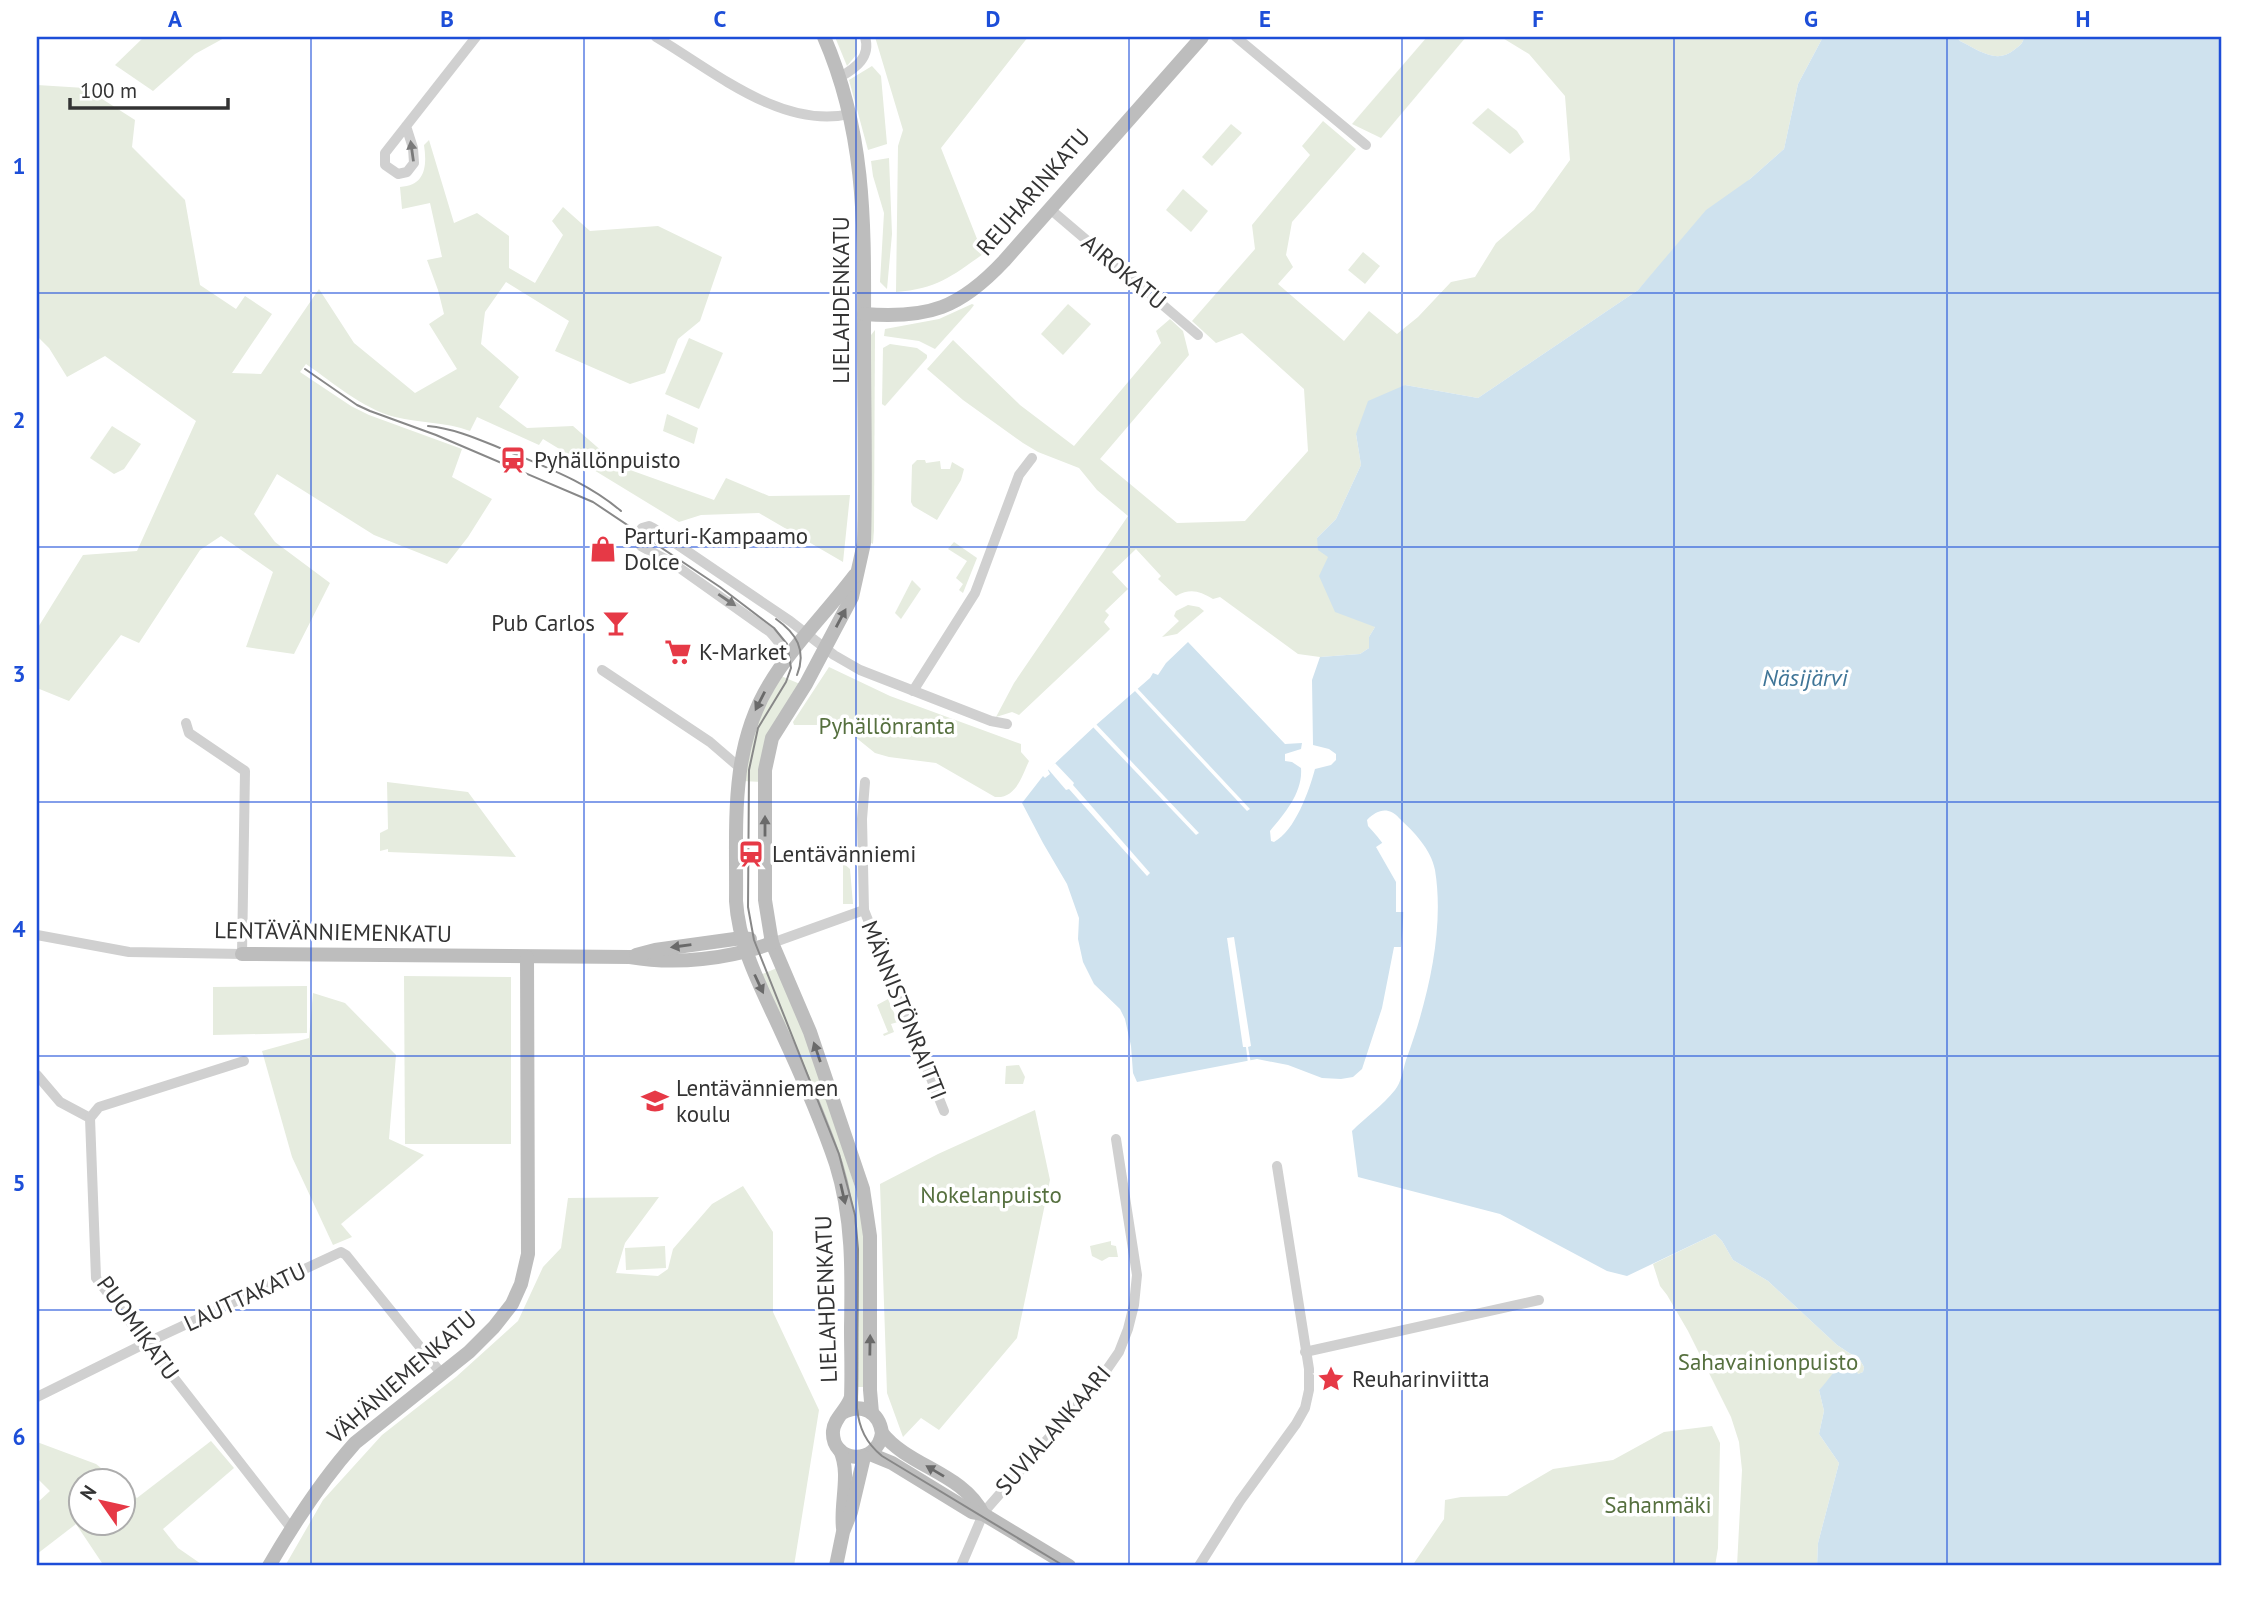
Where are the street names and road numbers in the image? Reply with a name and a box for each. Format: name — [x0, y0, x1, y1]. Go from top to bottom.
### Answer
street label: REUHARINKATU — [970, 122, 1096, 261]
street label: LIELAHDENKATU — [826, 216, 855, 384]
street label: AIROKATU — [1076, 228, 1173, 315]
street label: LENTÄVÄNNIEMENKATU — [214, 915, 452, 948]
street label: MÄNNISTÖNRAITTI — [855, 916, 954, 1103]
street label: LIELAHDENKATU — [808, 1215, 843, 1383]
street label: LAUTTAKATU — [179, 1256, 310, 1337]
street label: PUOMIKATU — [91, 1270, 186, 1385]
street label: VÄHÄNIEMENKATU — [320, 1304, 482, 1450]
street label: SUVIALANKAARI — [989, 1359, 1117, 1500]

